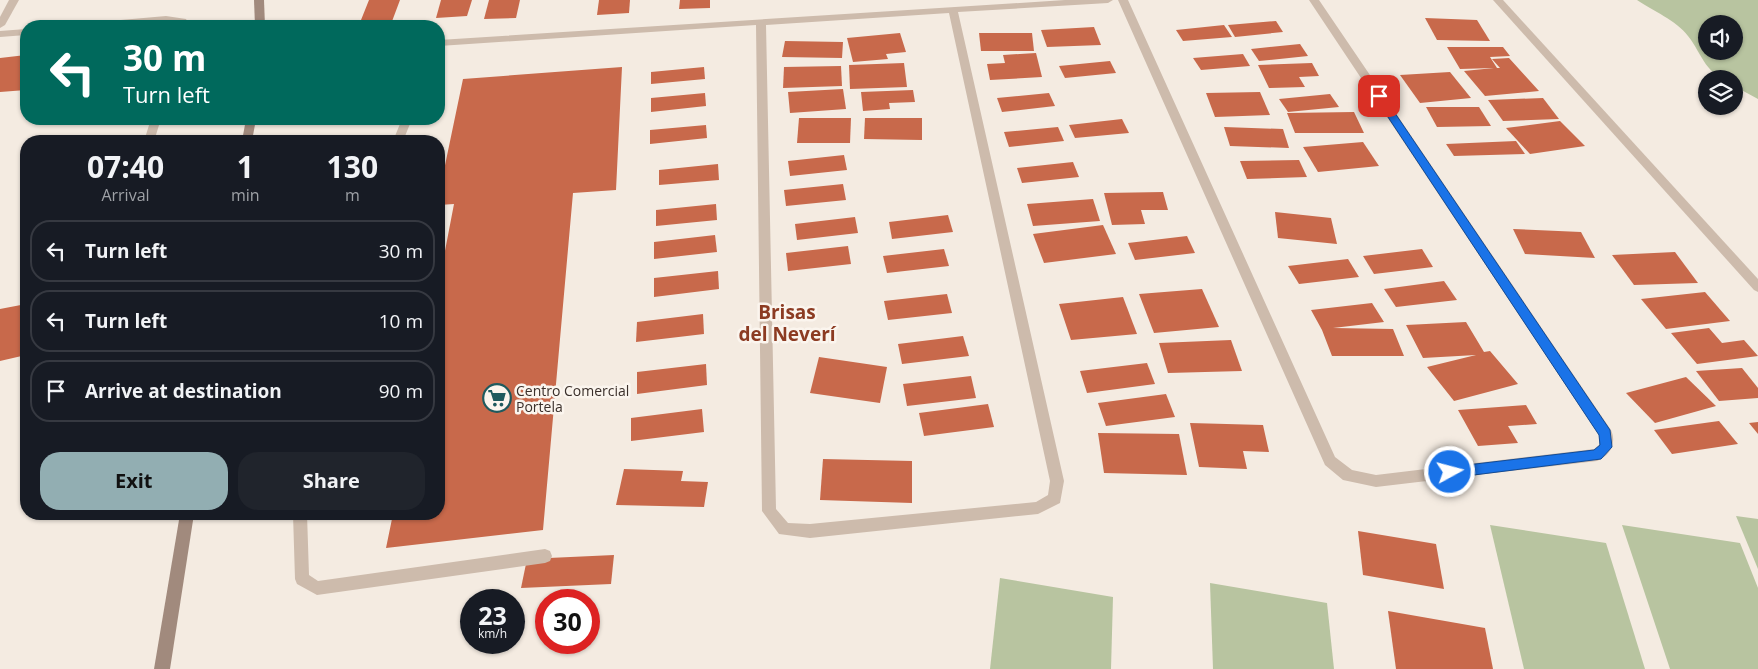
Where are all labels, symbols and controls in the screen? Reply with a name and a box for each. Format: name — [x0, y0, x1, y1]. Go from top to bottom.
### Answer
map controls — [1698, 15, 1743, 115]
button: sound — [1698, 15, 1743, 60]
text: 30 m — [123, 34, 206, 81]
icon: left — [40, 40, 105, 105]
button: layers — [1698, 70, 1743, 115]
pin — [1358, 75, 1400, 117]
text: Turn left — [123, 79, 210, 109]
icon: arrive — [1365, 82, 1393, 110]
text: 07:40 — [87, 146, 164, 187]
text: 1 — [237, 146, 254, 187]
text: 130 — [327, 146, 378, 187]
text: Arrival — [101, 184, 150, 206]
text: min — [231, 184, 260, 206]
text: m — [345, 184, 360, 206]
icon: left — [42, 237, 70, 265]
text: Turn left — [85, 238, 167, 264]
text: 30 m — [379, 238, 423, 264]
district label: Brisas del Neverí — [738, 299, 837, 347]
icon: left — [42, 307, 70, 335]
text: Turn left — [85, 308, 167, 334]
text: 10 m — [379, 308, 423, 334]
icon: arrive — [42, 377, 70, 405]
text: Arrive at destination — [85, 378, 282, 404]
text: 90 m — [379, 378, 423, 404]
place label: Centro Comercial Portela — [516, 381, 629, 416]
supermarket icon: Centro Comercial Portela — [482, 383, 512, 413]
position arrow — [1423, 445, 1475, 497]
button: Exit — [40, 452, 228, 510]
button: Share — [238, 452, 425, 510]
speed limit sign: 30 — [535, 589, 600, 654]
text: 23 — [478, 598, 507, 632]
text: km/h — [478, 625, 507, 642]

